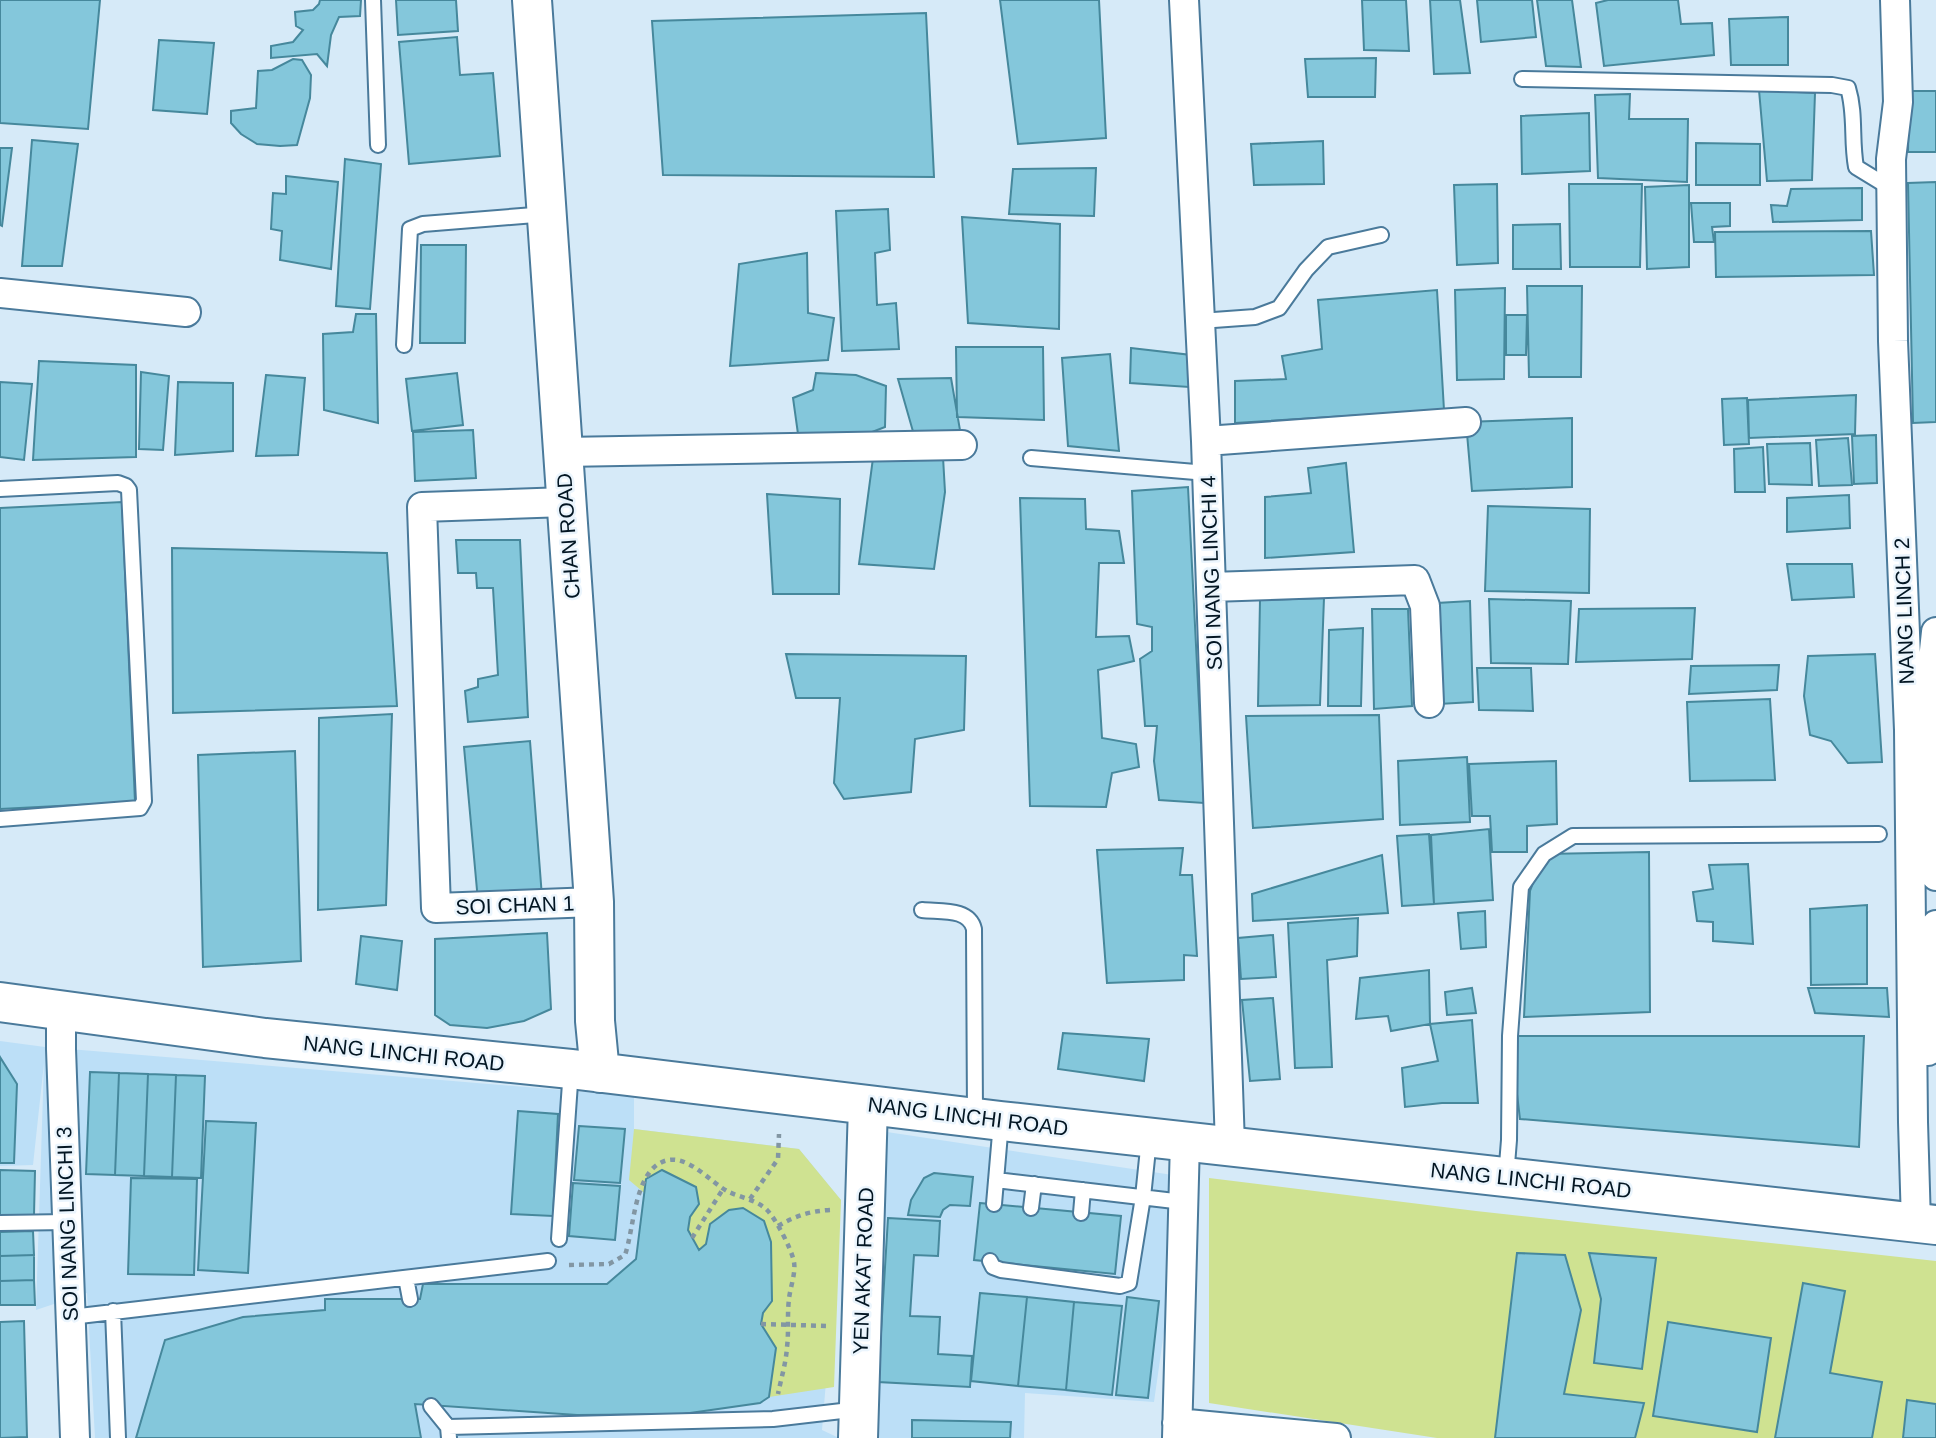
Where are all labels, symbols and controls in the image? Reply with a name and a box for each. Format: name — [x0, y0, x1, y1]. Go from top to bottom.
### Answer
street label: CHAN ROAD — [552, 472, 584, 600]
street label: SOI NANG LINCHI 4 — [1196, 475, 1226, 671]
street label: NANG LINCH 2 — [1890, 537, 1918, 685]
street label: SOI CHAN 1 — [455, 891, 575, 919]
street label: NANG LINCHI ROAD — [302, 1031, 506, 1075]
street label: NANG LINCHI ROAD — [866, 1092, 1070, 1140]
street label: SOI NANG LINCHI 3 — [52, 1126, 82, 1322]
street label: NANG LINCHI ROAD — [1429, 1158, 1633, 1202]
street label: YEN AKAT ROAD — [849, 1187, 877, 1355]

